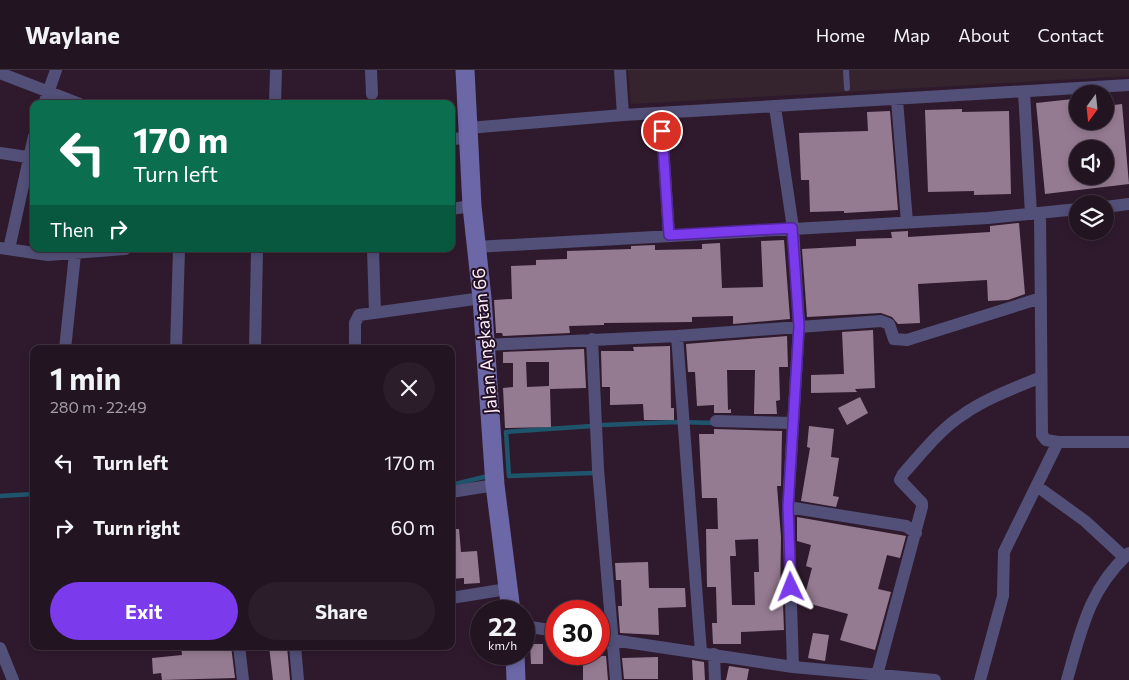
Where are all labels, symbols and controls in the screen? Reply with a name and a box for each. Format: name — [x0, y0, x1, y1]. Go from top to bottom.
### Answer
text: Waylane — [25, 20, 120, 49]
text: Home — [816, 24, 865, 46]
text: Map — [893, 24, 930, 46]
text: About — [958, 24, 1010, 46]
text: Contact — [1038, 24, 1104, 46]
north arrow — [1069, 85, 1114, 130]
map controls — [1069, 85, 1114, 240]
pin — [641, 110, 683, 152]
text: 170 m — [133, 117, 228, 160]
icon: arrive — [648, 117, 676, 145]
icon: left — [50, 120, 115, 185]
button: sound — [1069, 140, 1114, 185]
text: Turn left — [133, 160, 218, 187]
button: layers — [1069, 195, 1114, 240]
icon: right — [104, 215, 132, 243]
text: Then — [50, 218, 94, 241]
street label: Jalan Angkatan 66 — [467, 267, 501, 415]
text: 1 min — [50, 359, 121, 396]
button: close — [383, 362, 435, 414]
text: 280 m · 22:49 — [50, 397, 147, 416]
icon: left — [50, 449, 78, 477]
text: Turn left — [93, 451, 168, 474]
text: 170 m — [384, 451, 435, 474]
icon: right — [50, 514, 78, 542]
text: Turn right — [93, 516, 180, 539]
text: 60 m — [391, 516, 435, 539]
position arrow — [764, 560, 816, 612]
button: Exit — [50, 582, 238, 640]
button: Share — [248, 582, 435, 640]
speed limit sign: 30 — [545, 600, 610, 665]
text: 22 — [488, 611, 517, 641]
text: km/h — [488, 638, 517, 652]

